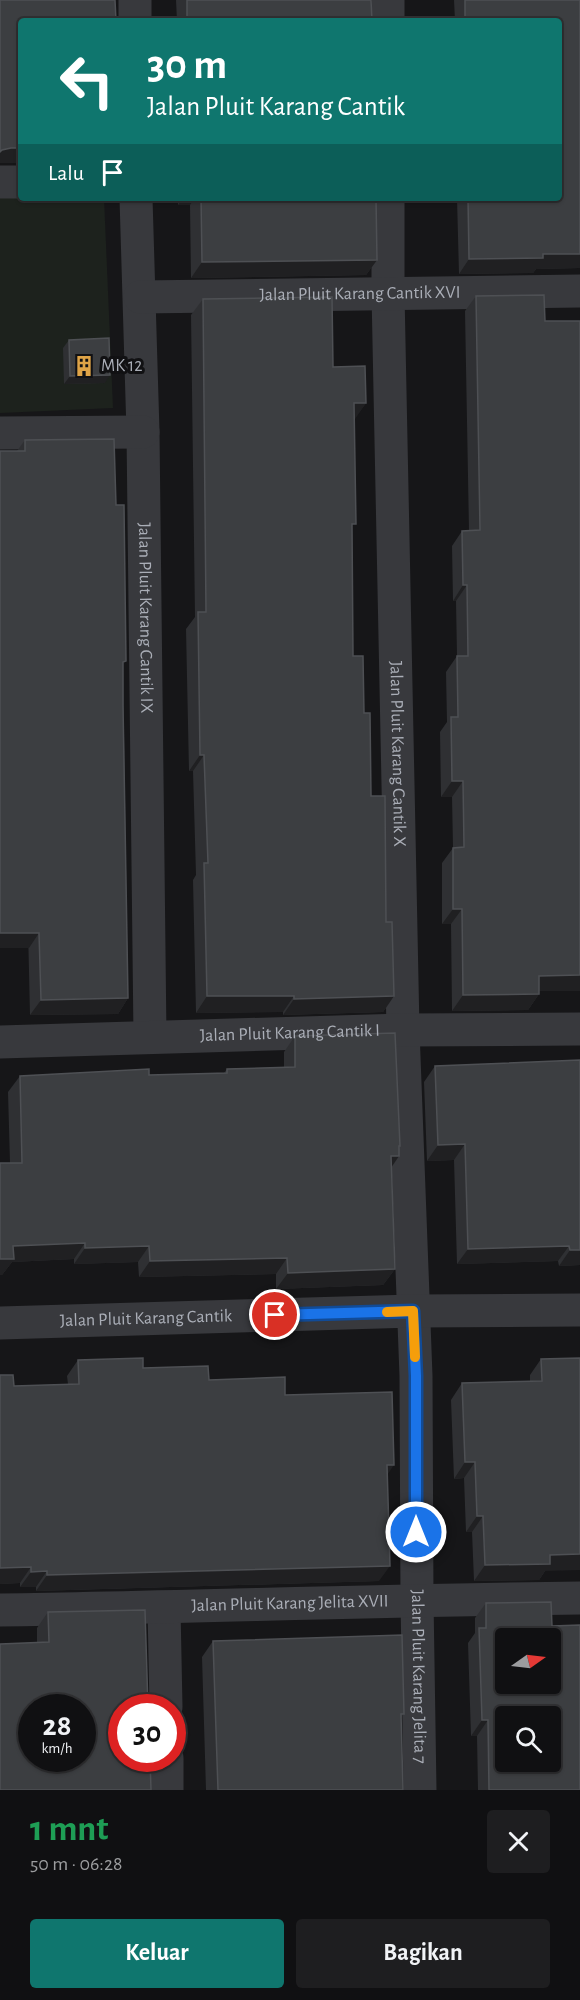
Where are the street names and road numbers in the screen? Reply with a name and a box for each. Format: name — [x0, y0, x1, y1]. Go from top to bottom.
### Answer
street label: Jalan Pluit Karang Cantik XVI — [259, 284, 461, 304]
street label: Jalan Pluit Karang Cantik IX — [135, 522, 155, 714]
street label: Jalan Pluit Karang Cantik X — [386, 661, 408, 847]
street label: Jalan Pluit Karang Cantik I — [200, 1022, 380, 1045]
street label: Jalan Pluit Karang Cantik — [60, 1307, 233, 1330]
street label: Jalan Pluit Karang Jelita 7 — [408, 1589, 429, 1764]
street label: Jalan Pluit Karang Jelita XVII — [191, 1592, 389, 1615]

